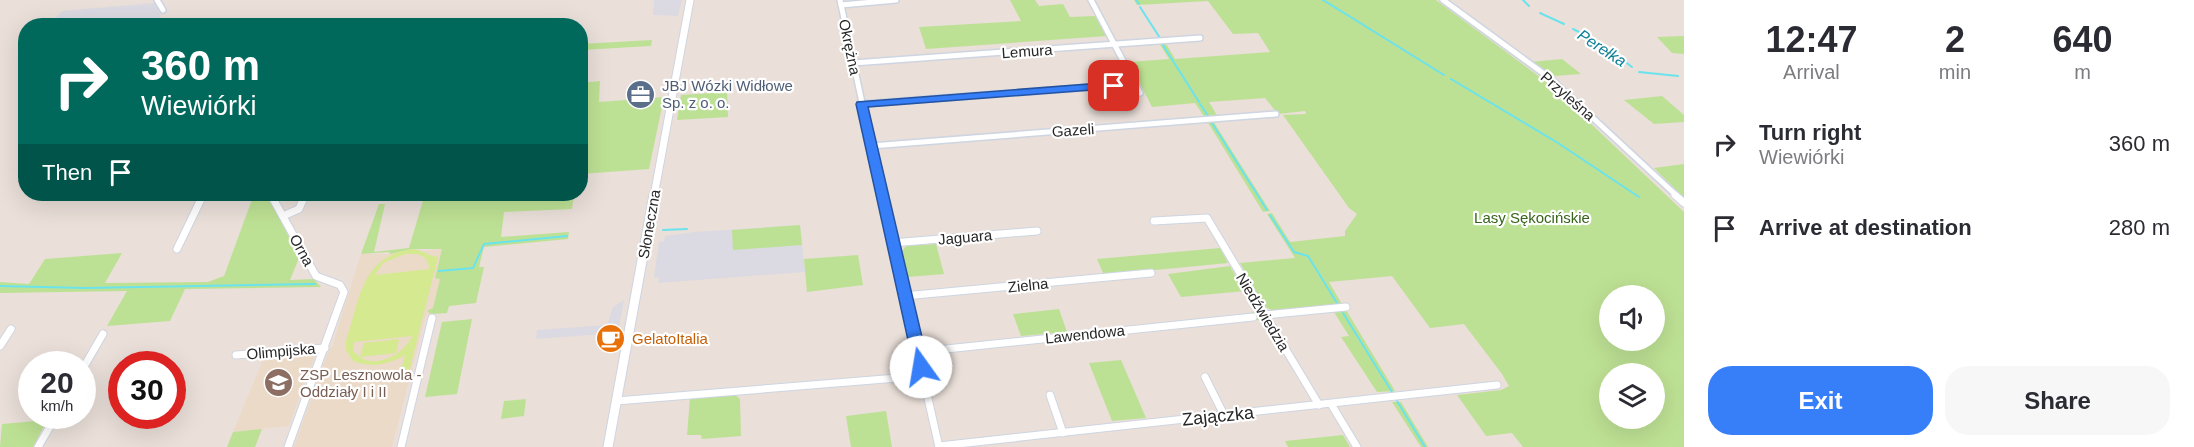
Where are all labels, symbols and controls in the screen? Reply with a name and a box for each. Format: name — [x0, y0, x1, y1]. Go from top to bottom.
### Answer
street label: Okrężna — [836, 18, 864, 77]
text: 12:47 — [1765, 19, 1857, 60]
text: 2 — [1945, 19, 1965, 60]
text: 640 — [2052, 19, 2113, 60]
water label: Perełka — [1575, 26, 1629, 70]
street label: Lemura — [1001, 41, 1054, 61]
icon: right — [42, 42, 120, 120]
text: 360 m — [141, 42, 260, 89]
pin — [1088, 60, 1139, 111]
text: Arrival — [1783, 61, 1840, 83]
text: min — [1939, 61, 1971, 83]
text: m — [2074, 61, 2091, 83]
street label: Przyleśna — [1538, 68, 1599, 124]
icon: arrive — [1097, 69, 1130, 102]
place label: JBJ Wózki Widłowe Sp. z o. o. — [662, 77, 793, 111]
office icon: JBJ Wózki Widłowe Sp. z o. o. — [625, 78, 657, 110]
text: Wiewiórki — [141, 91, 257, 121]
street label: Gazeli — [1051, 120, 1095, 140]
text: Turn right — [1759, 120, 1861, 145]
icon: right — [1708, 128, 1741, 161]
text: 360 m — [2109, 131, 2170, 156]
text: Wiewiórki — [1759, 146, 1845, 168]
icon: arrive — [104, 156, 137, 189]
text: Then — [42, 160, 92, 185]
street label: Słoneczna — [635, 187, 664, 260]
park label: Lasy Sękocińskie — [1474, 209, 1590, 226]
icon: arrive — [1708, 212, 1741, 245]
text: Arrive at destination — [1759, 215, 1972, 240]
text: 280 m — [2109, 215, 2170, 240]
street label: Jaguara — [937, 226, 993, 248]
street label: Orna — [286, 231, 318, 269]
street label: Niedźwiedzia — [1233, 270, 1293, 355]
street label: Zielna — [1007, 274, 1050, 296]
map controls — [1599, 285, 1665, 429]
button: sound — [1599, 285, 1665, 351]
street label: Lawendowa — [1044, 321, 1126, 347]
cafe icon: GelatoItalia — [595, 322, 627, 354]
place label: GelatoItalia — [632, 330, 709, 347]
position arrow — [889, 335, 953, 399]
street label: Olimpijska — [246, 339, 317, 362]
speed limit sign: 30 — [108, 351, 186, 429]
button: layers — [1599, 363, 1665, 429]
text: 20 — [40, 366, 74, 399]
place label: ZSP Lesznowola - Oddziały I i II — [300, 366, 421, 400]
button: Exit — [1708, 366, 1933, 435]
button: Share — [1945, 366, 2170, 435]
school or university icon: ZSP Lesznowola - Oddziały I i II — [263, 367, 295, 399]
text: km/h — [41, 397, 73, 414]
street label: Zajączka — [1181, 402, 1256, 430]

